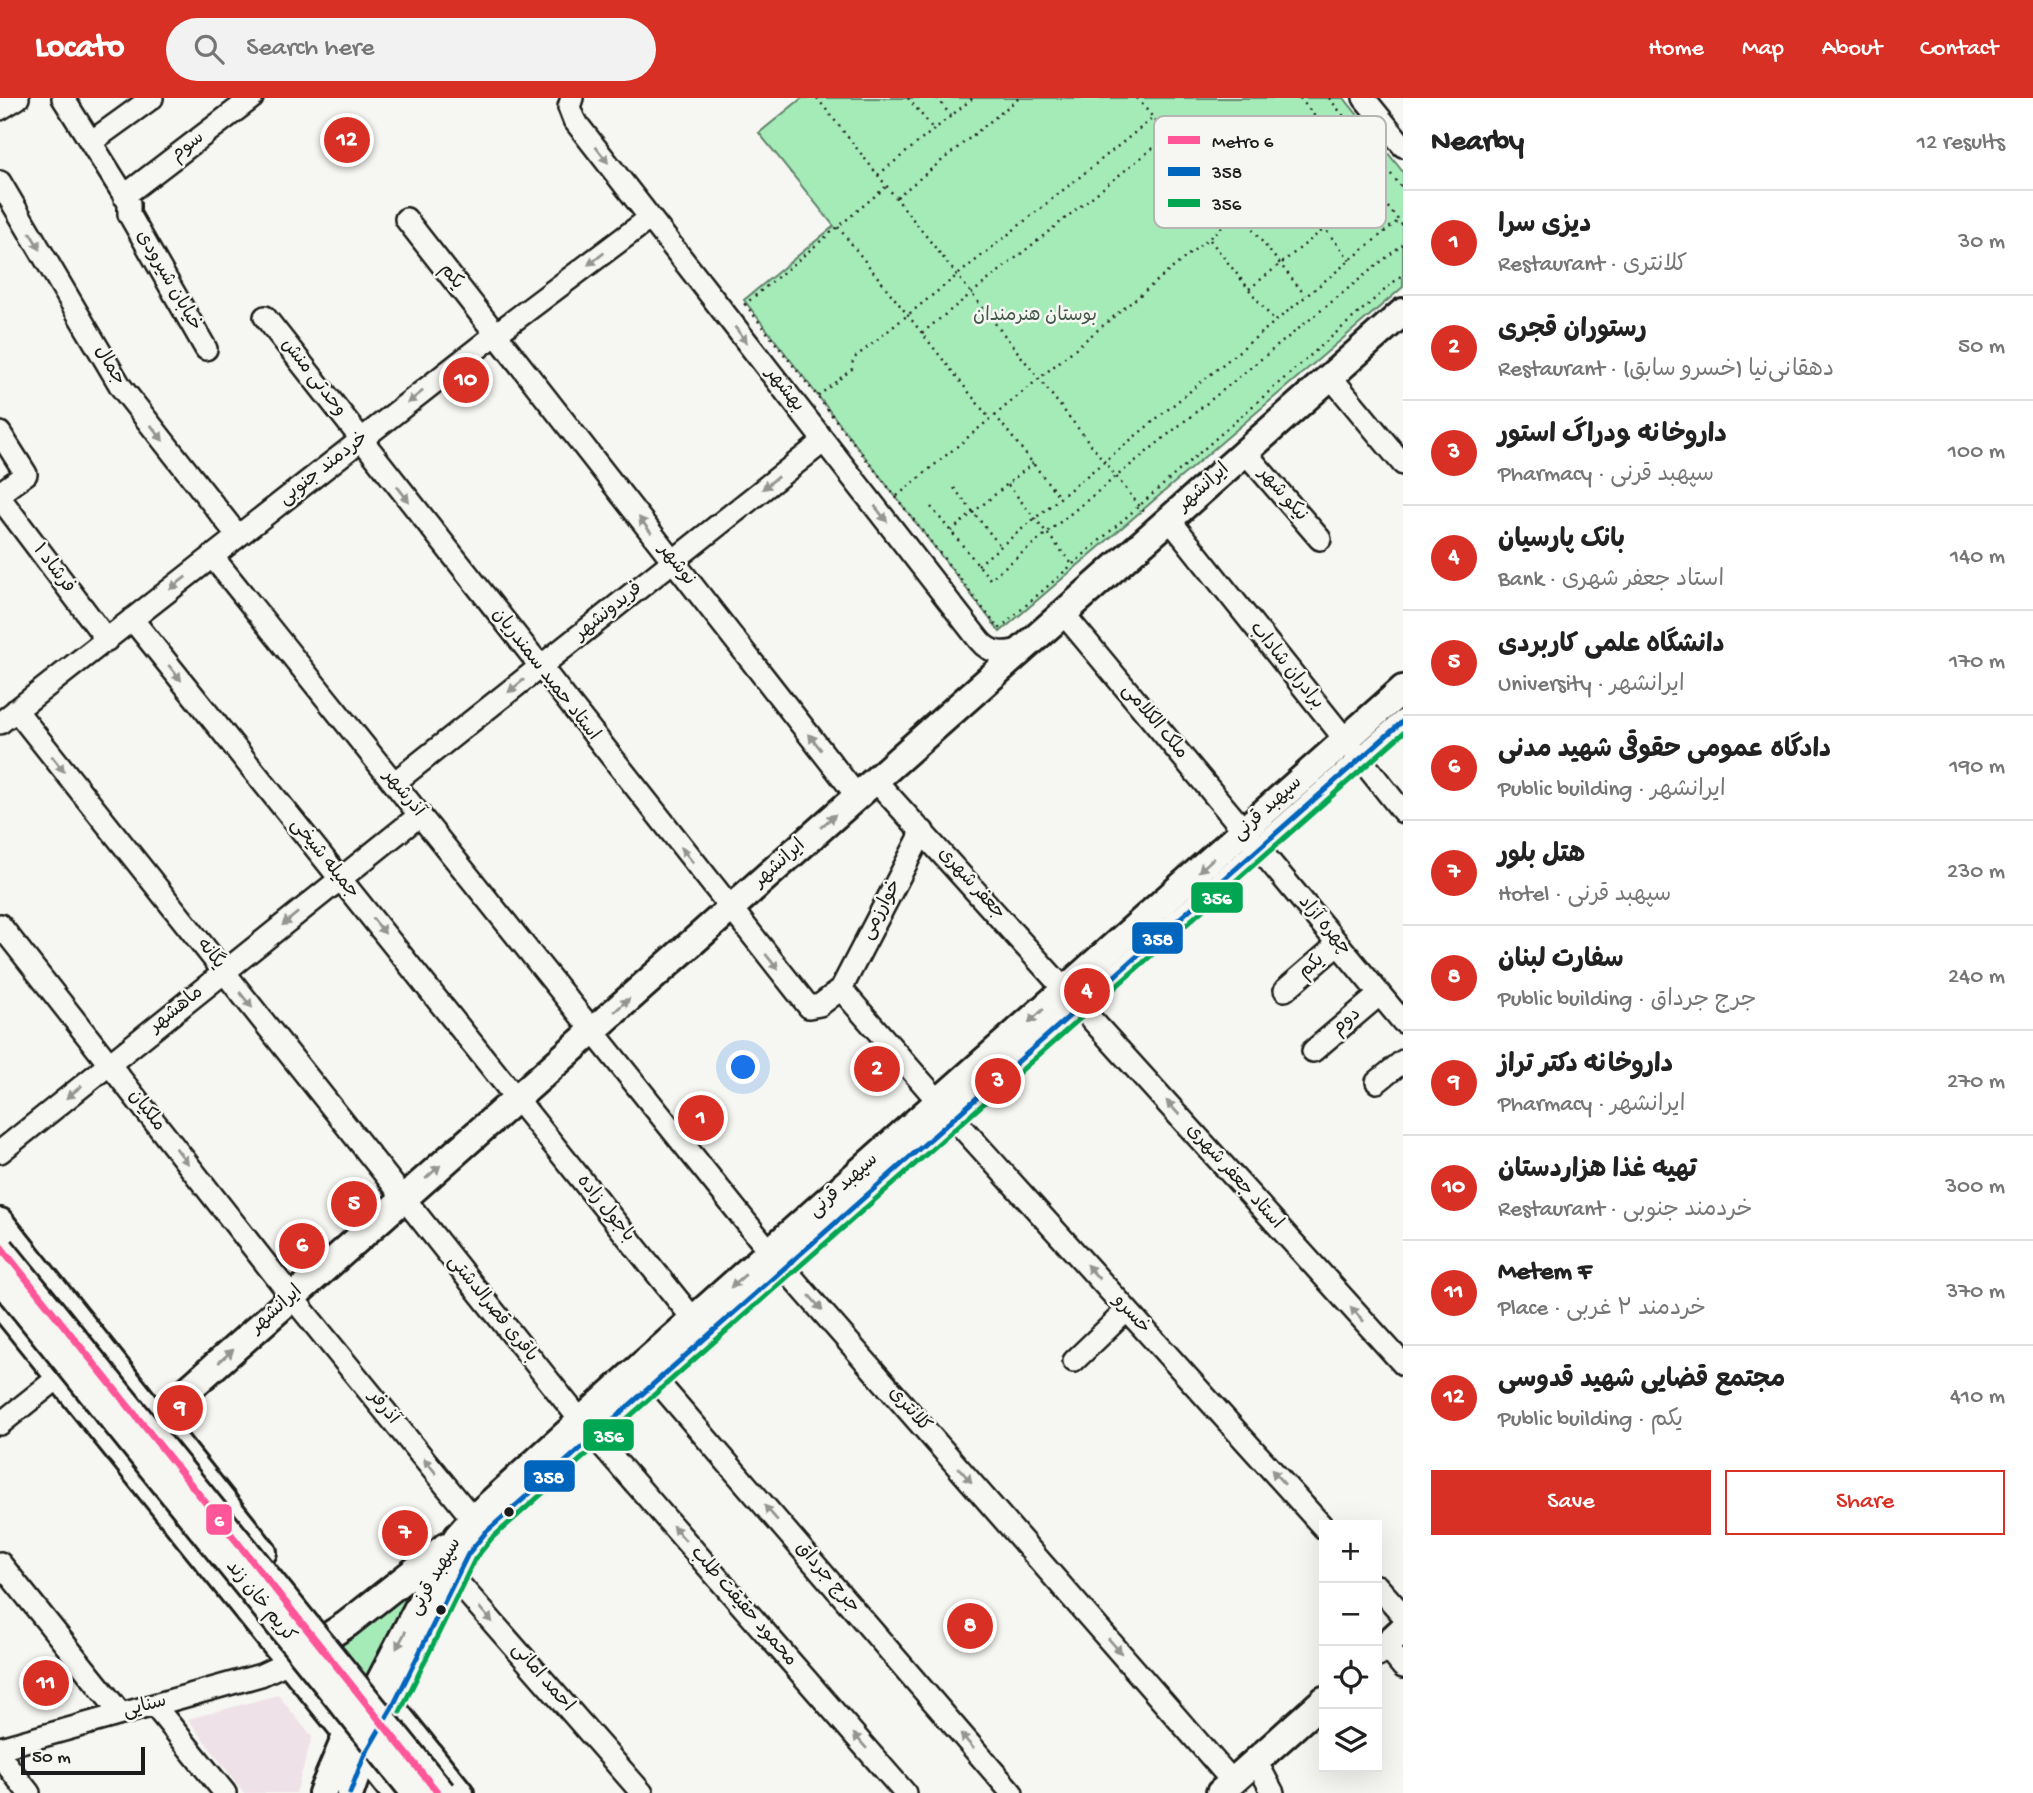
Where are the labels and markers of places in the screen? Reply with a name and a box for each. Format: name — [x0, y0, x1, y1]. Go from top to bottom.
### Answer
pin: 12 — [324, 114, 370, 166]
pin: 10 — [443, 354, 489, 406]
pin: 4 — [1064, 965, 1110, 1017]
pin: 2 — [854, 1043, 900, 1095]
pin: 3 — [975, 1055, 1021, 1107]
pin: 1 — [678, 1092, 724, 1144]
pin: 5 — [331, 1178, 377, 1230]
pin: 6 — [279, 1220, 325, 1272]
pin: 9 — [157, 1382, 203, 1434]
unlabelled marker — [502, 1505, 516, 1519]
pin: 7 — [382, 1507, 428, 1559]
pin: 8 — [947, 1600, 993, 1652]
unlabelled marker — [434, 1603, 448, 1617]
pin: 11 — [23, 1657, 69, 1709]

